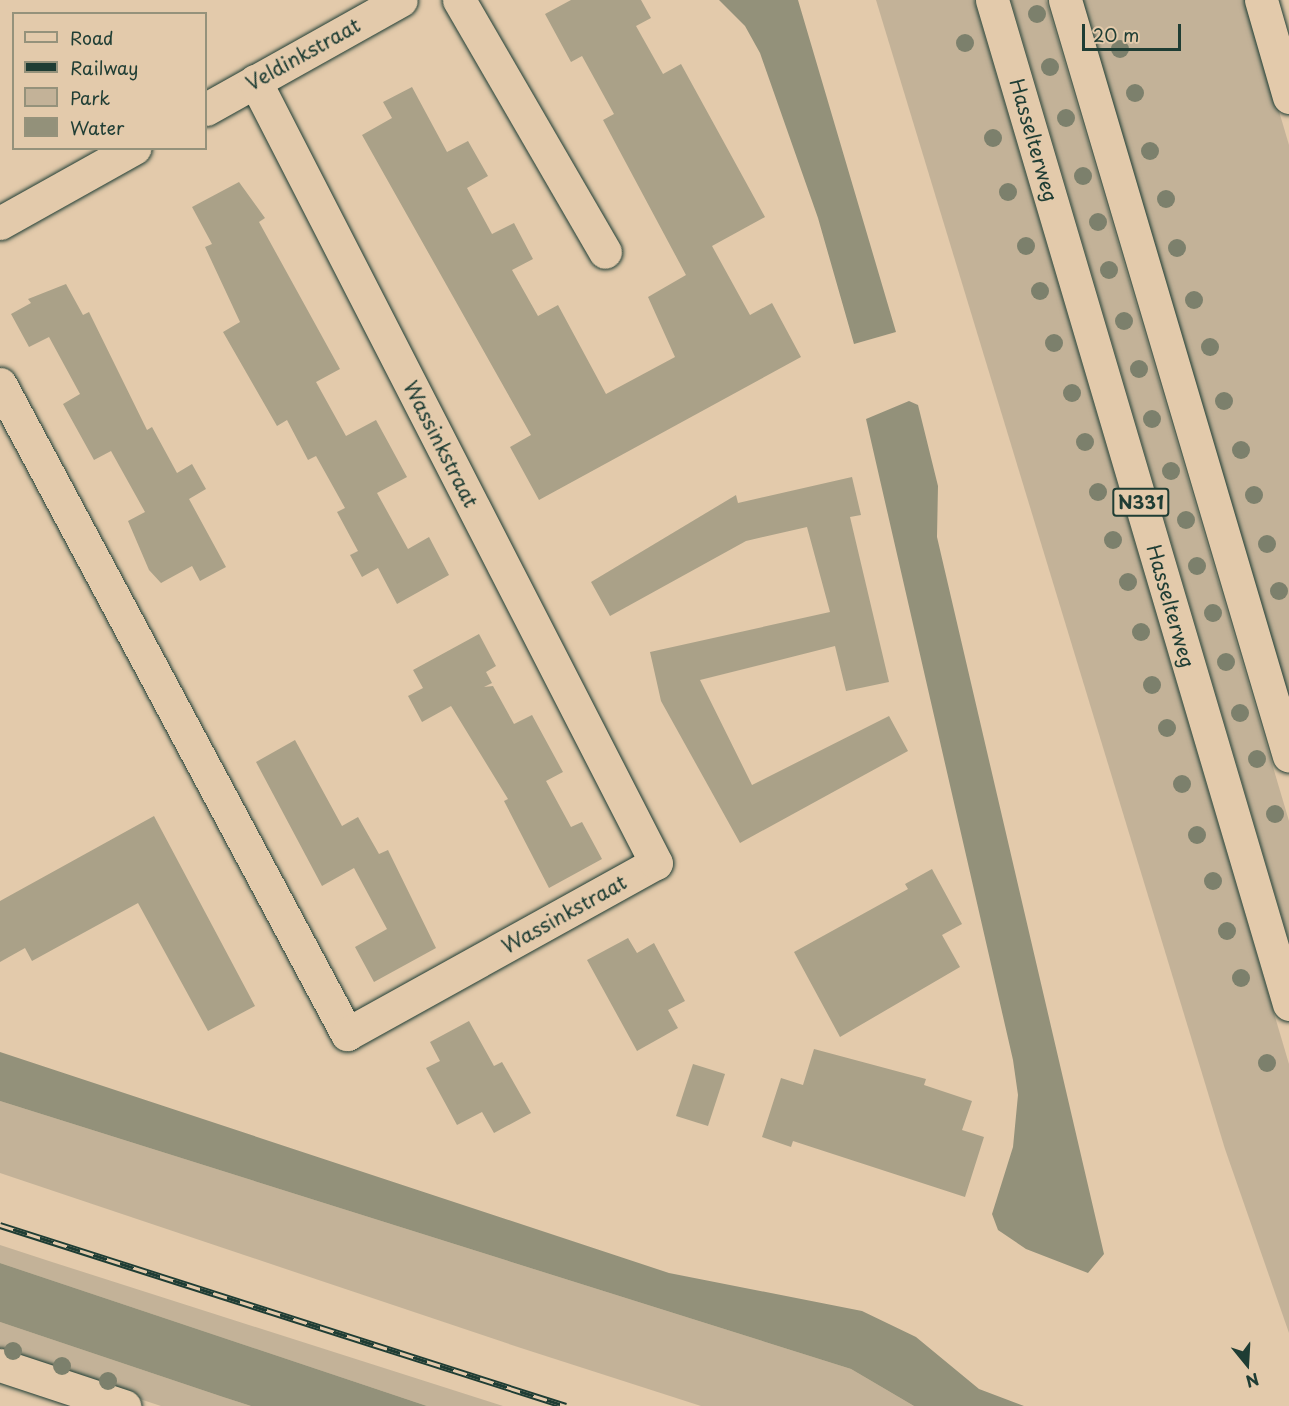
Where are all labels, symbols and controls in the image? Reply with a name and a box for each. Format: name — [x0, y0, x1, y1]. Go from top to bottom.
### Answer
legend — [12, 12, 207, 150]
scale bar — [1085, 12, 1184, 50]
street label: Veldinkstraat — [242, 13, 364, 95]
text: 20 m — [1093, 21, 1139, 48]
text: Road — [70, 24, 114, 51]
text: Railway — [70, 54, 138, 81]
street label: Hasselterweg — [1005, 76, 1063, 204]
text: Park — [70, 84, 110, 111]
text: Water — [70, 114, 124, 141]
street label: Wassinkstraat — [399, 377, 483, 511]
road number: N331 — [1111, 487, 1171, 517]
street label: Hasselterweg — [1142, 542, 1200, 670]
street label: Wassinkstraat — [497, 870, 631, 958]
north arrow — [1217, 1334, 1277, 1394]
text: N — [1243, 1368, 1262, 1394]

